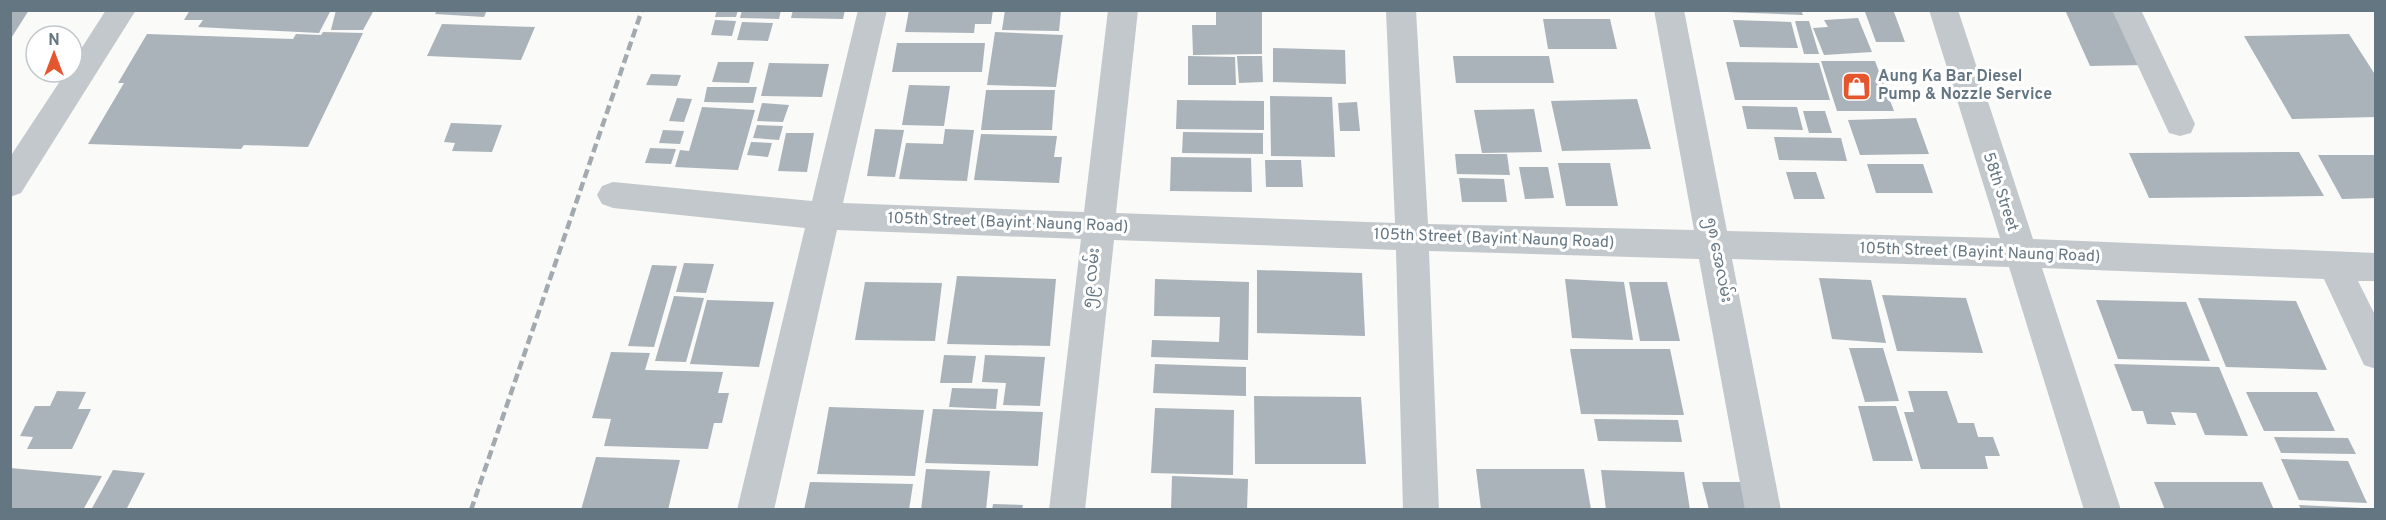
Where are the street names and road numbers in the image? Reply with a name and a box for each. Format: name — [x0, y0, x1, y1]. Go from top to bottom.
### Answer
street label: 58th Street — [1978, 150, 2022, 234]
street label: 105th Street (Bayint Naung Road) — [887, 209, 1129, 237]
street label: ၅၈ အေလမ်း — [1698, 215, 1739, 305]
street label: 105th Street (Bayint Naung Road) — [1373, 225, 1615, 253]
street label: 105th Street (Bayint Naung Road) — [1859, 239, 2101, 267]
street label: ၅၉ လမ်း — [1076, 247, 1107, 309]

